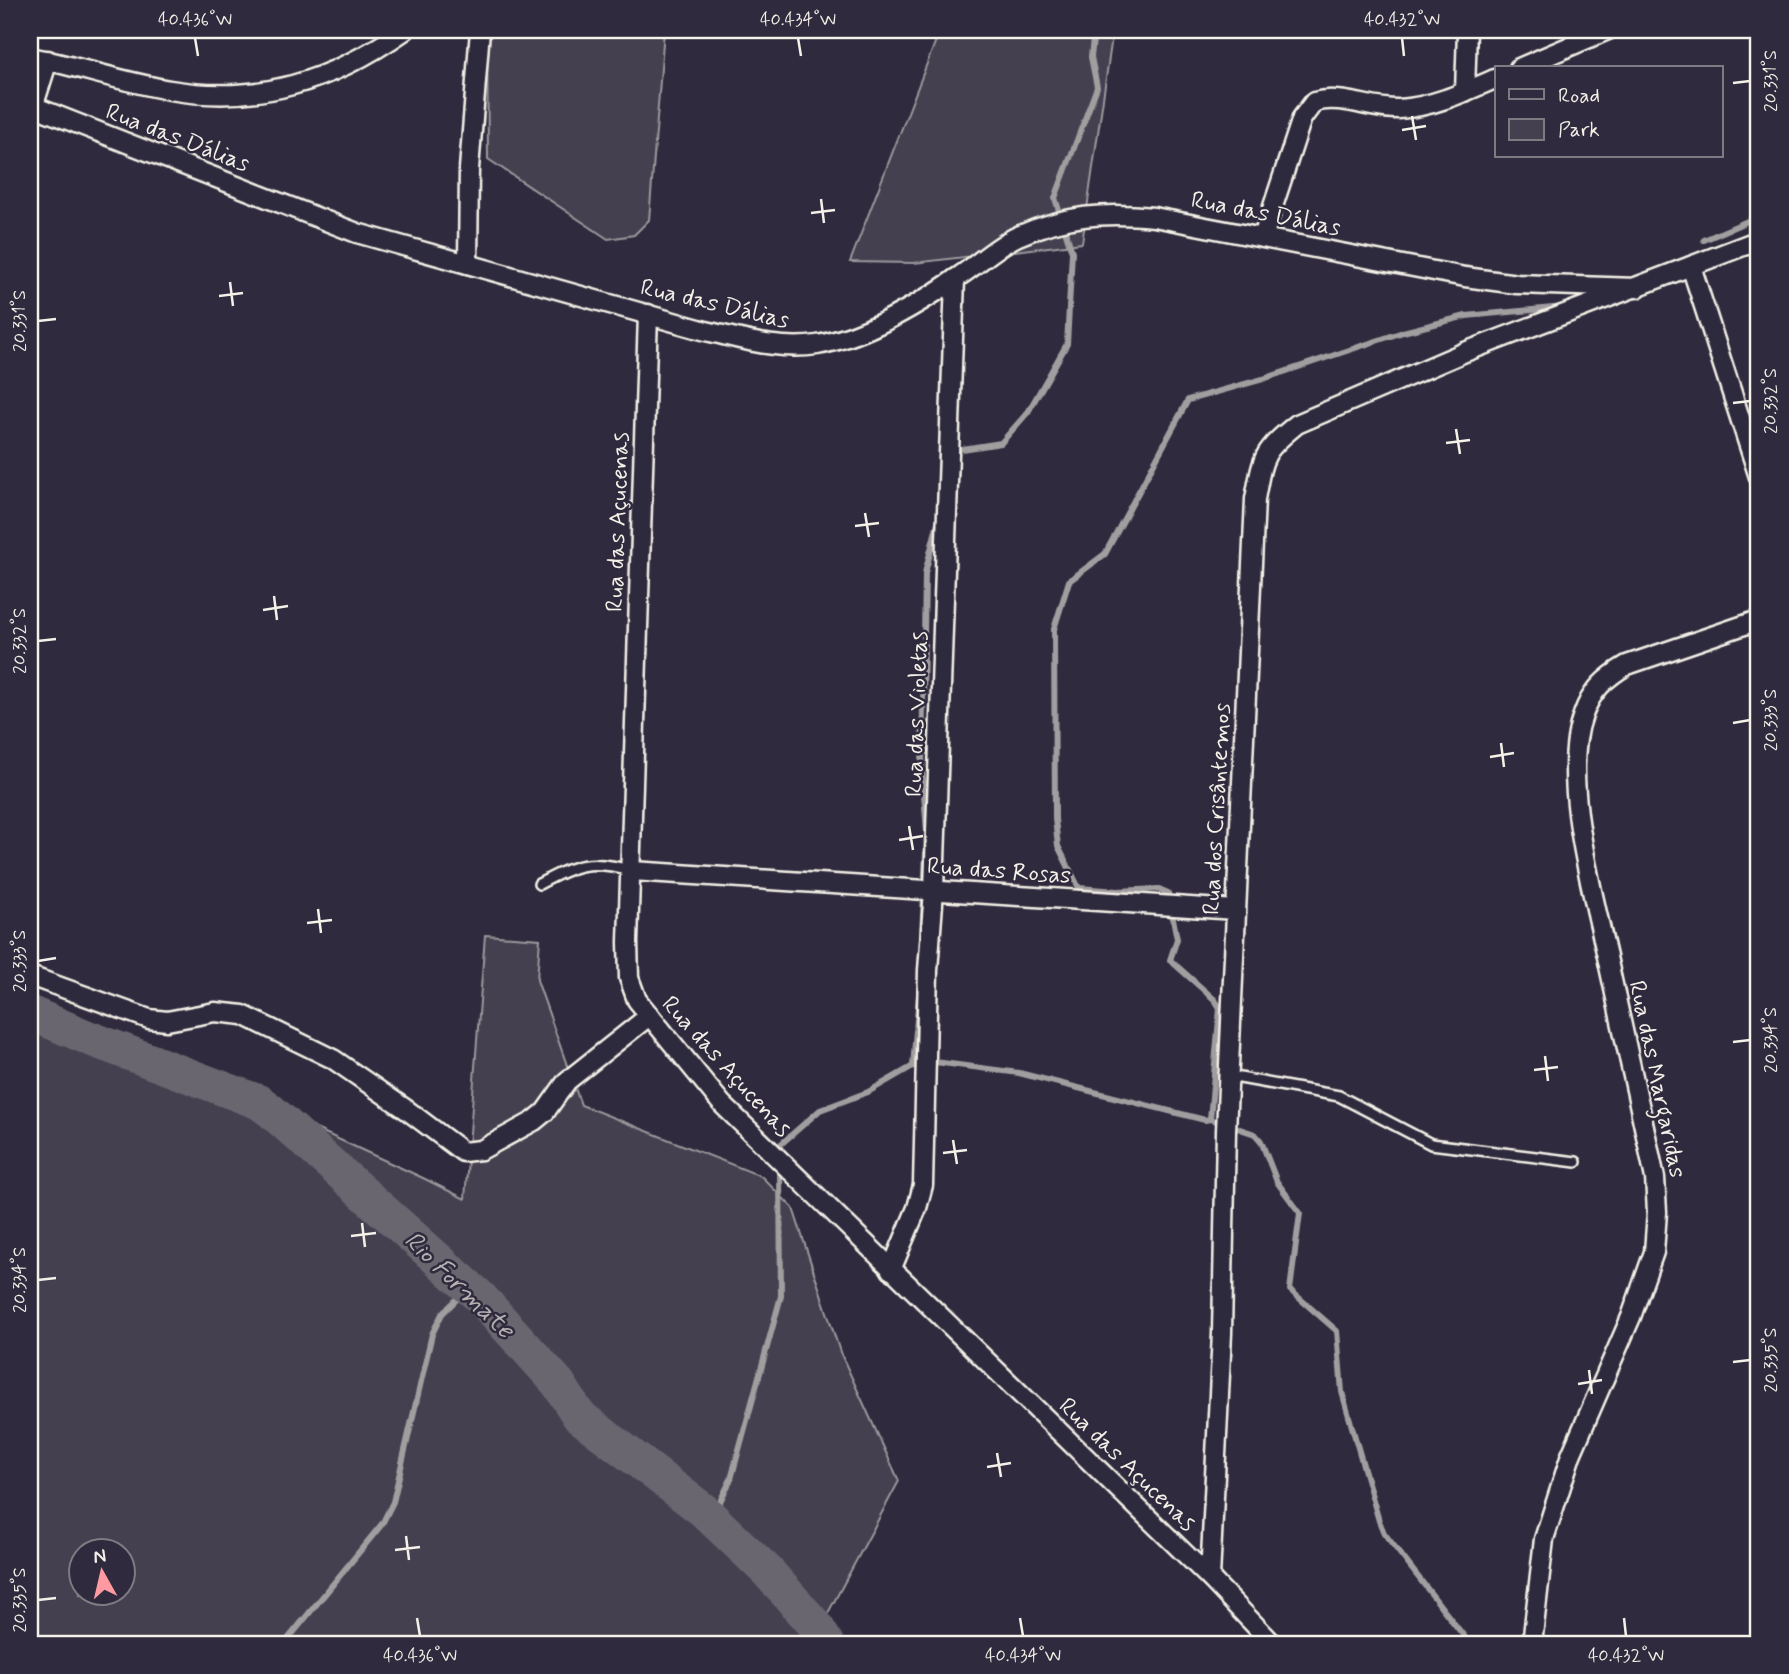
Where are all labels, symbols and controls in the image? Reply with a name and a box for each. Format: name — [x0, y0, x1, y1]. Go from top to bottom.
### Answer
text: 40.436°W — [158, 8, 232, 32]
text: 40.434°W — [760, 8, 836, 32]
text: 40.432°W — [1364, 8, 1440, 32]
text: 20.331°S — [1759, 50, 1783, 112]
legend — [1495, 66, 1722, 158]
text: Road — [1558, 82, 1600, 110]
street label: Rua das Dálias — [101, 97, 254, 180]
text: Park — [1558, 116, 1600, 144]
street label: Rua das Dálias — [1188, 185, 1344, 244]
street label: Rua das Dálias — [637, 272, 792, 337]
text: 20.331°S — [8, 290, 32, 352]
text: 20.332°S — [1759, 368, 1783, 434]
street label: Rua das Açucenas — [600, 432, 637, 612]
text: 20.332°S — [8, 608, 32, 674]
street label: Rua das Violetas — [899, 631, 936, 798]
text: 20.333°S — [1759, 689, 1783, 751]
street label: Rua dos Crisântemos — [1196, 702, 1239, 916]
street label: Rua das Rosas — [926, 851, 1072, 892]
text: 20.333°S — [8, 930, 32, 992]
street label: Rua das Margaridas — [1618, 978, 1693, 1182]
street label: Rua das Açucenas — [654, 990, 798, 1144]
text: 20.334°S — [1759, 1007, 1783, 1073]
water label: Rio Formate — [396, 1224, 522, 1347]
text: 20.334°S — [8, 1247, 32, 1313]
text: 20.335°S — [1759, 1327, 1783, 1393]
street label: Rua das Açucenas — [1051, 1391, 1202, 1539]
north arrow — [66, 1538, 136, 1608]
text: N — [92, 1543, 108, 1570]
text: 20.335°S — [8, 1567, 32, 1633]
text: 40.436°W — [383, 1644, 457, 1668]
text: 40.434°W — [985, 1644, 1061, 1668]
text: 40.432°W — [1588, 1644, 1664, 1668]

